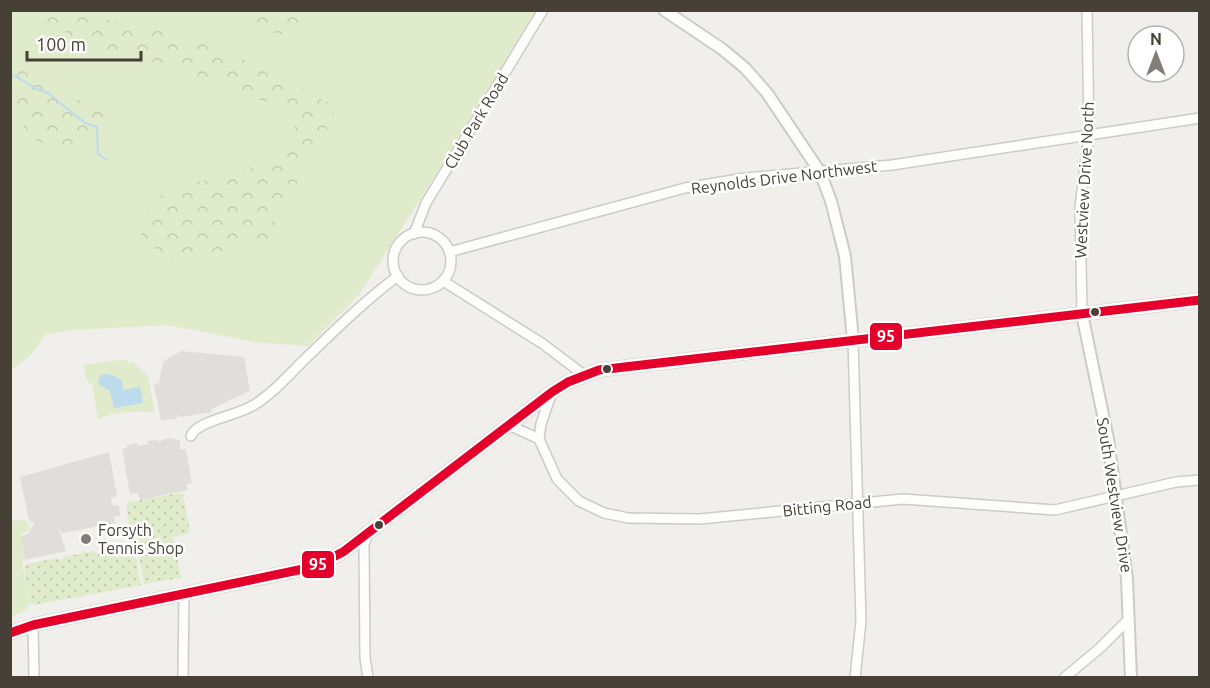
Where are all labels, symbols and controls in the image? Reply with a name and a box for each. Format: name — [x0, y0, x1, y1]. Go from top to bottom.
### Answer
scale bar — [27, 24, 141, 62]
north arrow — [1126, 24, 1186, 84]
text: N — [1150, 30, 1162, 48]
text: 100 m — [36, 34, 86, 54]
street label: Club Park Road — [440, 70, 512, 172]
street label: Westview Drive North — [1071, 101, 1097, 259]
street label: Reynolds Drive Northwest — [690, 157, 879, 197]
unlabelled marker — [1089, 306, 1101, 318]
line badge: 95 — [869, 322, 903, 351]
text: 95 — [877, 327, 895, 345]
unlabelled marker — [601, 363, 613, 375]
street label: South Westview Drive — [1094, 416, 1136, 574]
street label: Bitting Road — [782, 492, 872, 520]
unlabelled marker — [373, 519, 385, 531]
place label: Forsyth Tennis Shop — [98, 521, 184, 557]
marker: Forsyth Tennis Shop — [79, 532, 93, 546]
line badge: 95 — [301, 550, 335, 579]
text: 95 — [309, 555, 327, 573]

